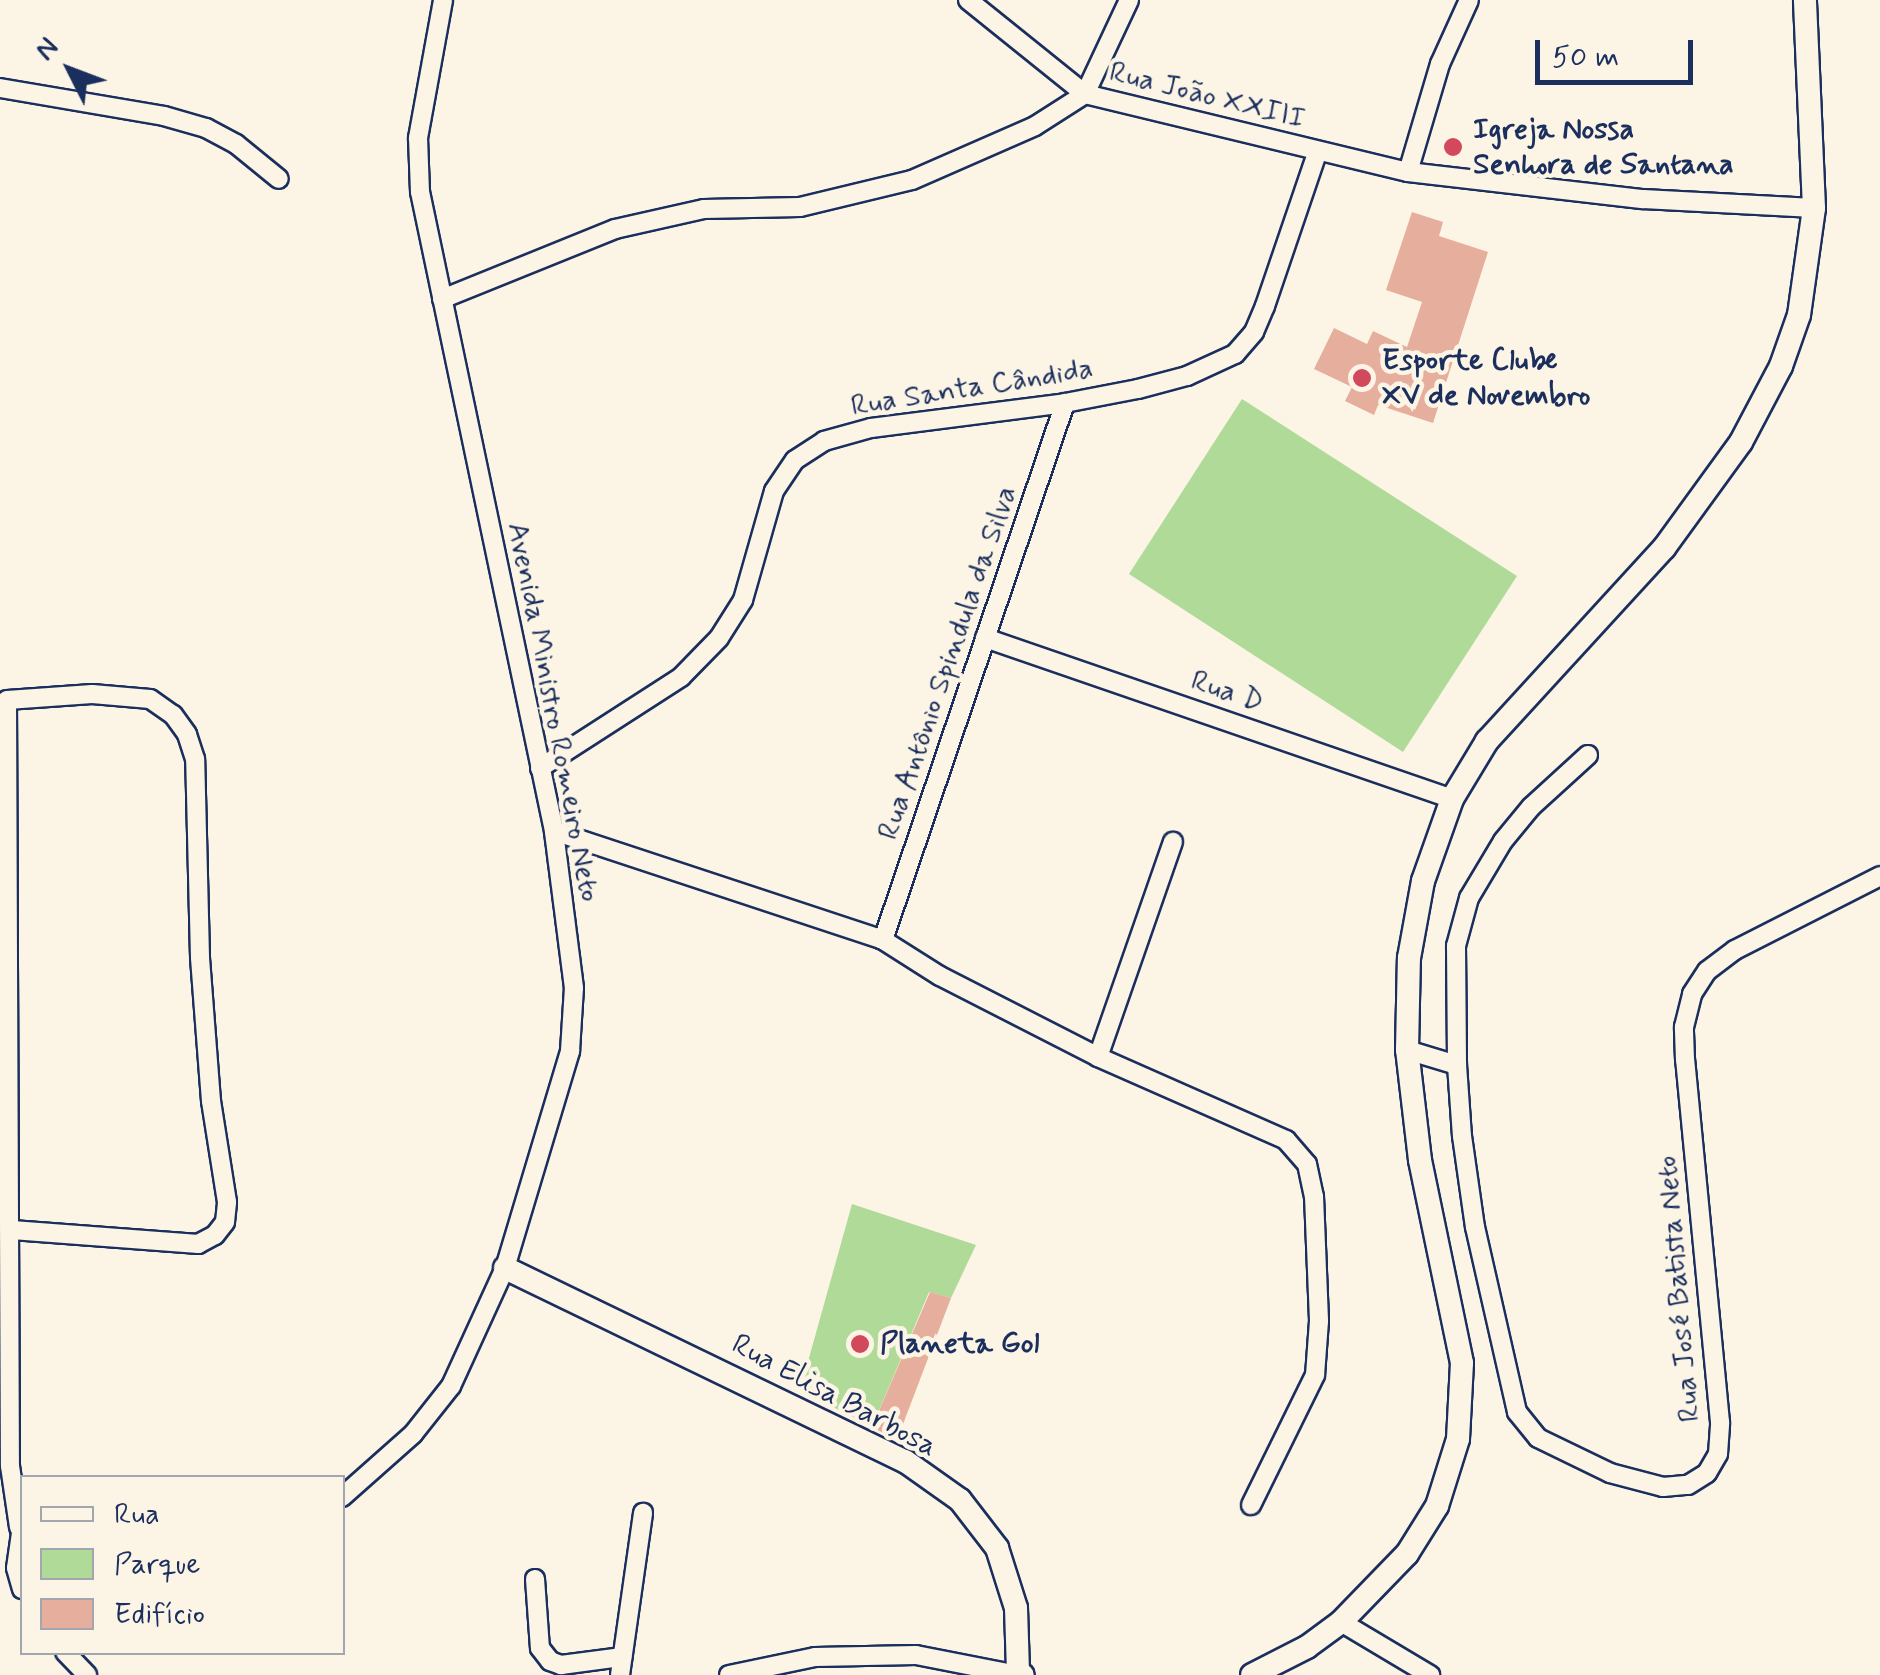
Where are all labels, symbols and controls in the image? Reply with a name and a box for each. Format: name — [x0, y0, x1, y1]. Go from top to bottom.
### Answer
north arrow — [20, 20, 120, 120]
scale bar — [1540, 20, 1698, 82]
text: N — [27, 30, 67, 69]
text: 50 m — [1552, 38, 1619, 77]
street label: Rua João XXIII — [1105, 54, 1309, 138]
place label: Igreja Nossa Senhora de Santana — [1473, 112, 1730, 182]
marker: Igreja Nossa Senhora de Santana — [1442, 136, 1464, 158]
place label: Esporte Clube XV de Novembro — [1382, 343, 1588, 414]
street label: Rua Santa Cândida — [850, 351, 1094, 425]
marker: Esporte Clube XV de Novembro — [1351, 367, 1373, 389]
street label: Rua Antônio Spindula da Silva — [871, 484, 1025, 842]
street label: Avenida Ministro Romeiro Neto — [499, 519, 607, 905]
street label: Rua D — [1186, 663, 1268, 721]
street label: Rua José Batista Neto — [1649, 1153, 1709, 1425]
street label: Rua Elisa Barbosa — [723, 1326, 945, 1466]
place label: Planeta Gol — [880, 1326, 1041, 1362]
marker: Planeta Gol — [849, 1333, 871, 1355]
legend — [20, 1475, 345, 1655]
text: Rua — [114, 1495, 160, 1534]
text: Parque — [114, 1545, 200, 1584]
text: Edifício — [114, 1595, 205, 1634]

